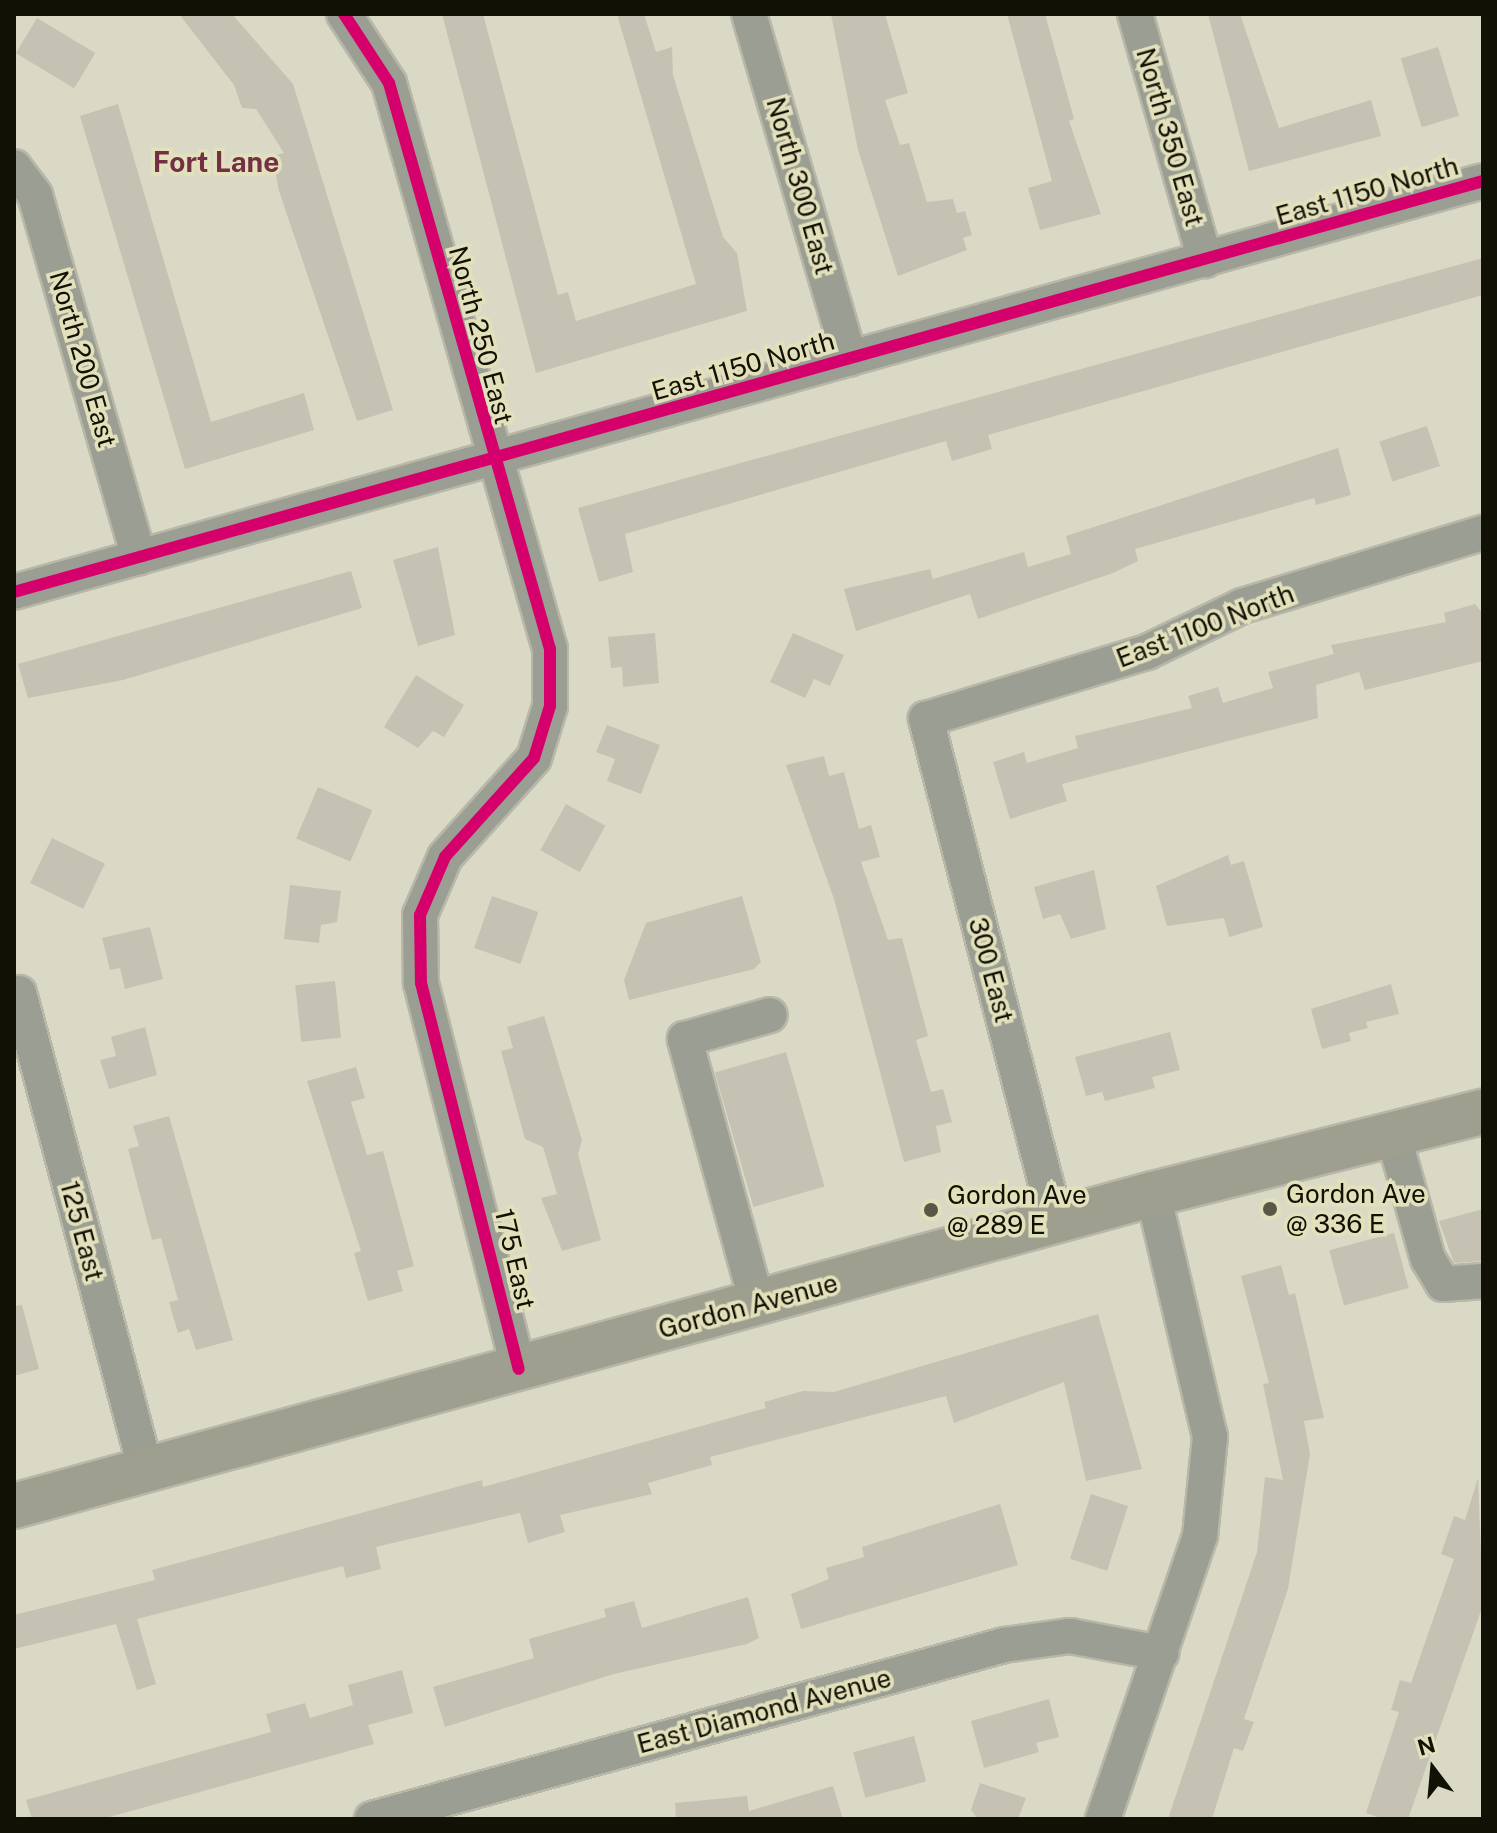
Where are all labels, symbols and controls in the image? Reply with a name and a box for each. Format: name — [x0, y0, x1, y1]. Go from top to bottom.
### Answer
street label: North 350 East — [1130, 44, 1210, 230]
street label: North 300 East — [760, 94, 840, 278]
district label: Fort Lane — [153, 145, 279, 179]
street label: East 1150 North — [1272, 150, 1462, 232]
street label: North 250 East — [442, 243, 520, 427]
street label: North 200 East — [43, 267, 123, 451]
street label: East 1150 North — [648, 325, 838, 407]
street label: East 1100 North — [1112, 578, 1298, 674]
street label: 300 East — [962, 914, 1020, 1026]
street label: 125 East — [54, 1178, 110, 1284]
place label: Gordon Ave @ 336 E — [1286, 1178, 1426, 1240]
place label: Gordon Ave @ 289 E — [947, 1179, 1087, 1240]
marker: Gordon Ave @ 336 E — [1261, 1200, 1279, 1218]
marker: Gordon Ave @ 289 E — [922, 1201, 940, 1219]
street label: 175 East — [488, 1206, 542, 1312]
street label: Gordon Avenue — [655, 1267, 841, 1345]
street label: East Diamond Avenue — [634, 1662, 894, 1760]
north arrow — [1393, 1729, 1473, 1809]
text: N — [1415, 1731, 1438, 1761]

